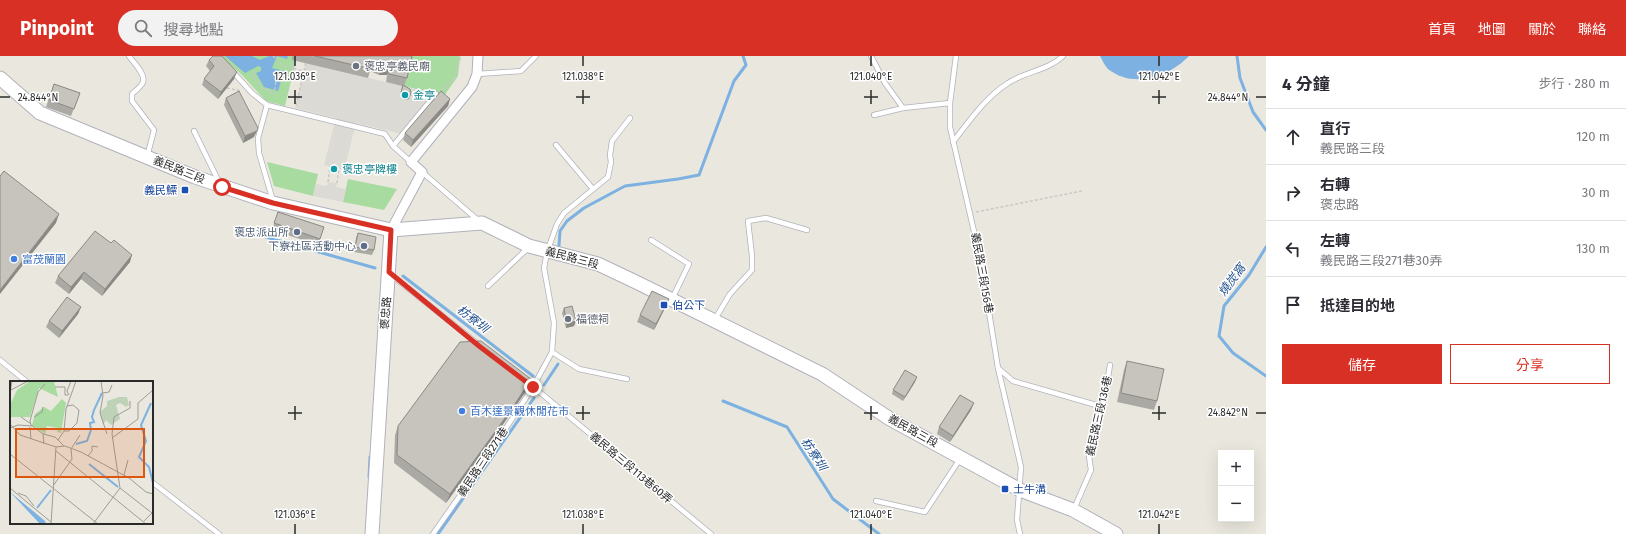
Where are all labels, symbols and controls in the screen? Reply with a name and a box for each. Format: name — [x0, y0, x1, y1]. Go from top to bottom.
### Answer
search box — [118, 10, 398, 46]
text: Pinpoint — [20, 17, 94, 40]
icon: search — [132, 17, 154, 39]
text: 搜尋地點 — [164, 21, 224, 39]
text: 首頁 — [1428, 21, 1456, 38]
text: 地圖 — [1478, 21, 1506, 38]
text: 關於 — [1528, 21, 1556, 38]
text: 聯絡 — [1578, 21, 1606, 38]
place label: 褒忠亭義民廟 — [364, 60, 430, 73]
marker: 褒忠亭義民廟 — [351, 61, 361, 71]
text: 121.036°E — [274, 71, 316, 83]
text: 121.038°E — [562, 71, 604, 83]
text: 121.040°E — [850, 71, 892, 83]
text: 121.042°E — [1138, 71, 1180, 83]
text: 4 分鐘 — [1282, 74, 1330, 95]
text: 步行 · 280 m — [1539, 76, 1610, 91]
place label: 金亭 — [413, 89, 435, 102]
marker: 金亭 — [400, 90, 410, 100]
text: 24.844°N — [18, 92, 58, 104]
text: 24.844°N — [1208, 92, 1248, 104]
text: 直行 — [1320, 120, 1350, 138]
icon: ahead — [1282, 126, 1304, 148]
text: 120 m — [1576, 129, 1610, 144]
text: 義民路三段 — [1320, 141, 1385, 156]
street label: 義民路三段 — [151, 154, 207, 186]
place label: 褒忠亭牌樓 — [342, 163, 397, 176]
marker: 褒忠亭牌樓 — [329, 164, 339, 174]
text: 右轉 — [1320, 176, 1350, 194]
route start — [213, 178, 231, 196]
icon: right — [1282, 182, 1304, 204]
place label: 義民鰾 — [144, 184, 177, 197]
marker: 義民鰾 — [180, 185, 190, 195]
text: 30 m — [1582, 185, 1610, 200]
text: 褒忠路 — [1320, 197, 1359, 212]
place label: 褒忠派出所 — [234, 226, 289, 239]
marker: 褒忠派出所 — [292, 227, 302, 237]
street label: 義民路三段156巷 — [968, 231, 996, 315]
text: 左轉 — [1320, 232, 1350, 250]
icon: left — [1282, 238, 1304, 260]
place label: 下寮社區活動中心 — [268, 240, 356, 253]
marker: 下寮社區活動中心 — [359, 241, 369, 251]
text: 130 m — [1576, 241, 1610, 256]
street label: 義民路三段 — [544, 245, 600, 271]
place label: 富茂蘭園 — [22, 253, 66, 266]
text: 義民路三段271巷30弄 — [1320, 253, 1442, 268]
marker: 富茂蘭園 — [9, 254, 19, 264]
water label: 燒炭窩 — [1216, 260, 1250, 299]
icon: arrive — [1282, 294, 1304, 316]
street label: 褒忠路 — [378, 296, 394, 330]
text: 抵達目的地 — [1320, 297, 1395, 315]
place label: 伯公下 — [672, 299, 705, 312]
marker: 伯公下 — [659, 300, 669, 310]
water label: 枋寮圳 — [455, 302, 493, 337]
place label: 福德祠 — [576, 313, 609, 326]
marker: 福德祠 — [563, 314, 573, 324]
button: 儲存 — [1282, 344, 1442, 384]
button: 分享 — [1450, 344, 1610, 384]
street label: 義民路三段136巷 — [1083, 375, 1115, 457]
route end — [524, 378, 542, 396]
inset map — [10, 381, 153, 524]
place label: 百木達景觀休閒花市 — [470, 405, 569, 418]
marker: 百木達景觀休閒花市 — [457, 406, 467, 416]
text: 24.842°N — [1208, 407, 1248, 419]
street label: 義民路三段 — [886, 412, 940, 450]
street label: 義民路三段271巷 — [455, 425, 511, 499]
street label: 義民路三段113巷60弄 — [587, 430, 675, 506]
water label: 枋寮圳 — [798, 435, 831, 475]
map controls — [1218, 450, 1254, 522]
button: + — [1218, 450, 1254, 486]
place label: 土牛溝 — [1013, 483, 1046, 496]
marker: 土牛溝 — [1000, 484, 1010, 494]
button: − — [1218, 486, 1254, 522]
text: 121.036°E — [274, 509, 316, 521]
text: 121.038°E — [562, 509, 604, 521]
text: 121.040°E — [850, 509, 892, 521]
text: 121.042°E — [1138, 509, 1180, 521]

